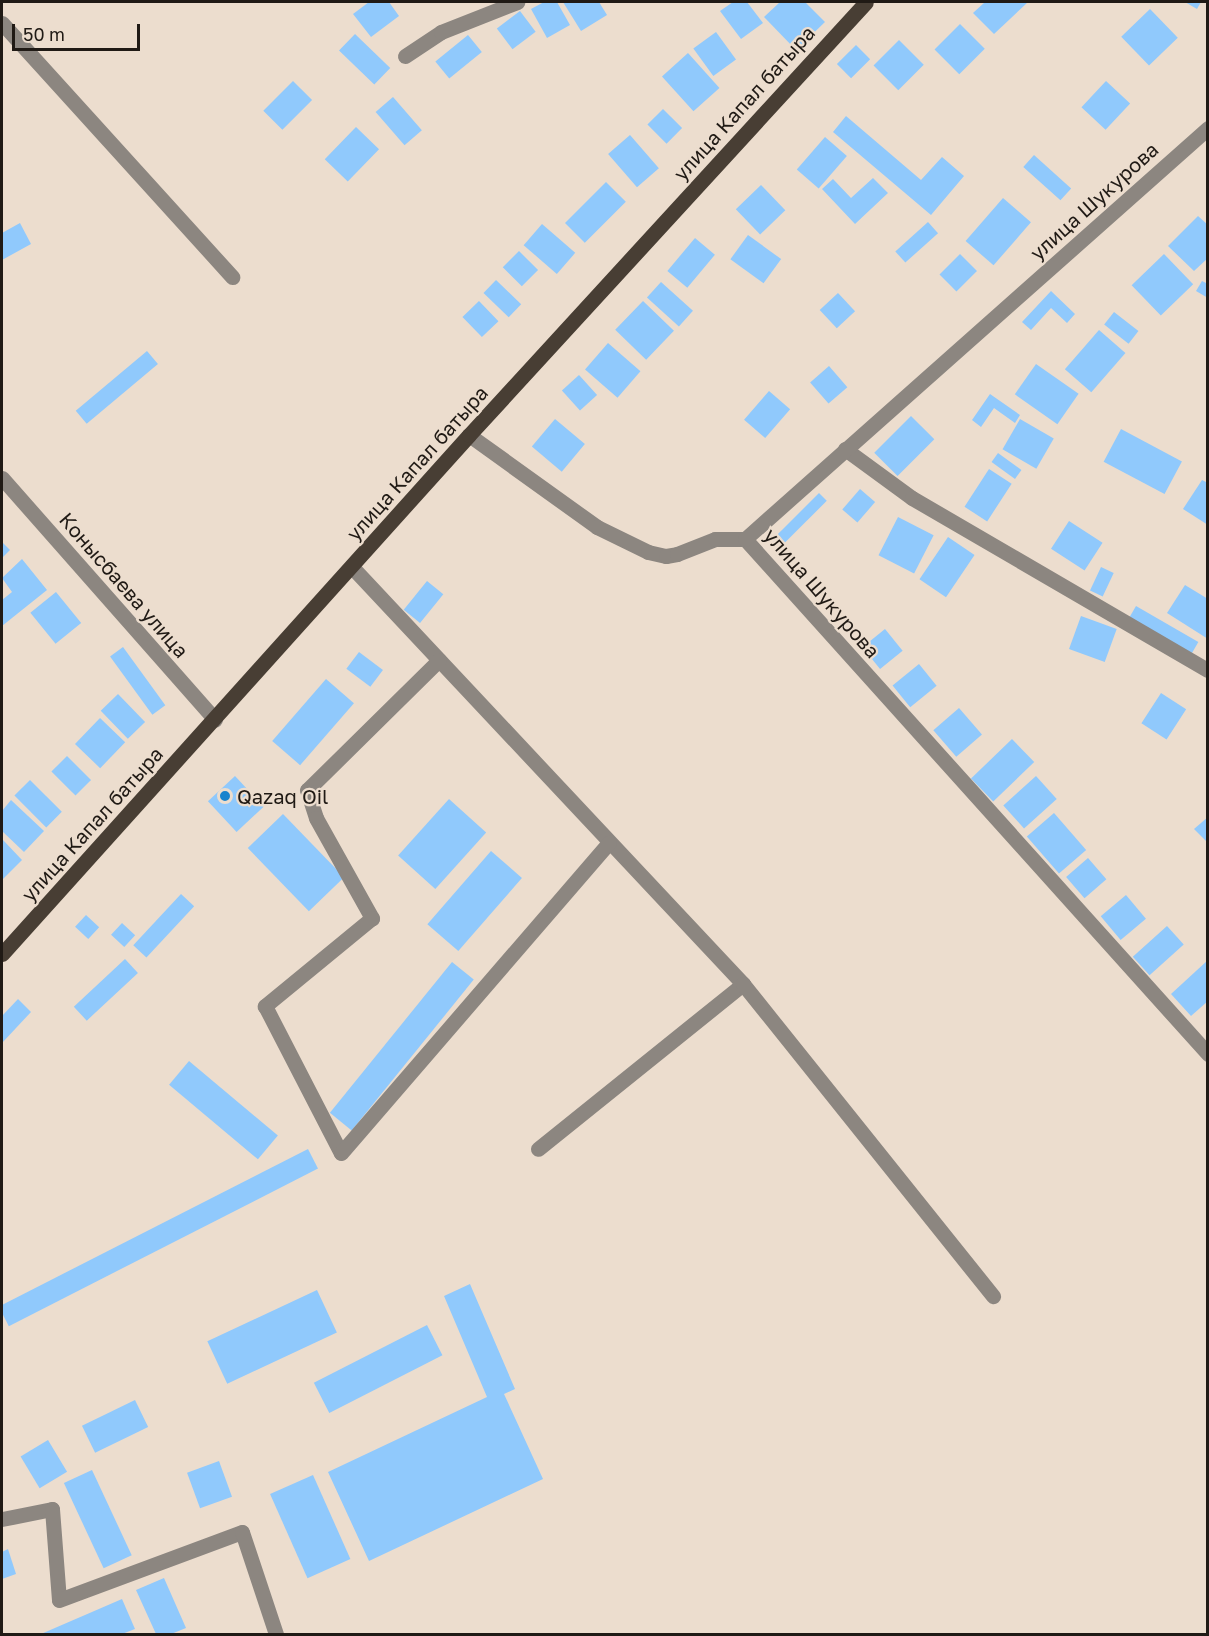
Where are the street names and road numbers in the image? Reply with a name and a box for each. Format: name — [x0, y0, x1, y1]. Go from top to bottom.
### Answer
street label: улица Капал батыра — [668, 21, 820, 185]
street label: улица Шукурова — [1025, 137, 1163, 265]
street label: улица Капал батыра — [341, 381, 493, 545]
street label: Конысбаева улица — [54, 508, 194, 662]
street label: улица Шукурова — [759, 523, 885, 663]
street label: улица Капал батыра — [16, 742, 168, 906]

